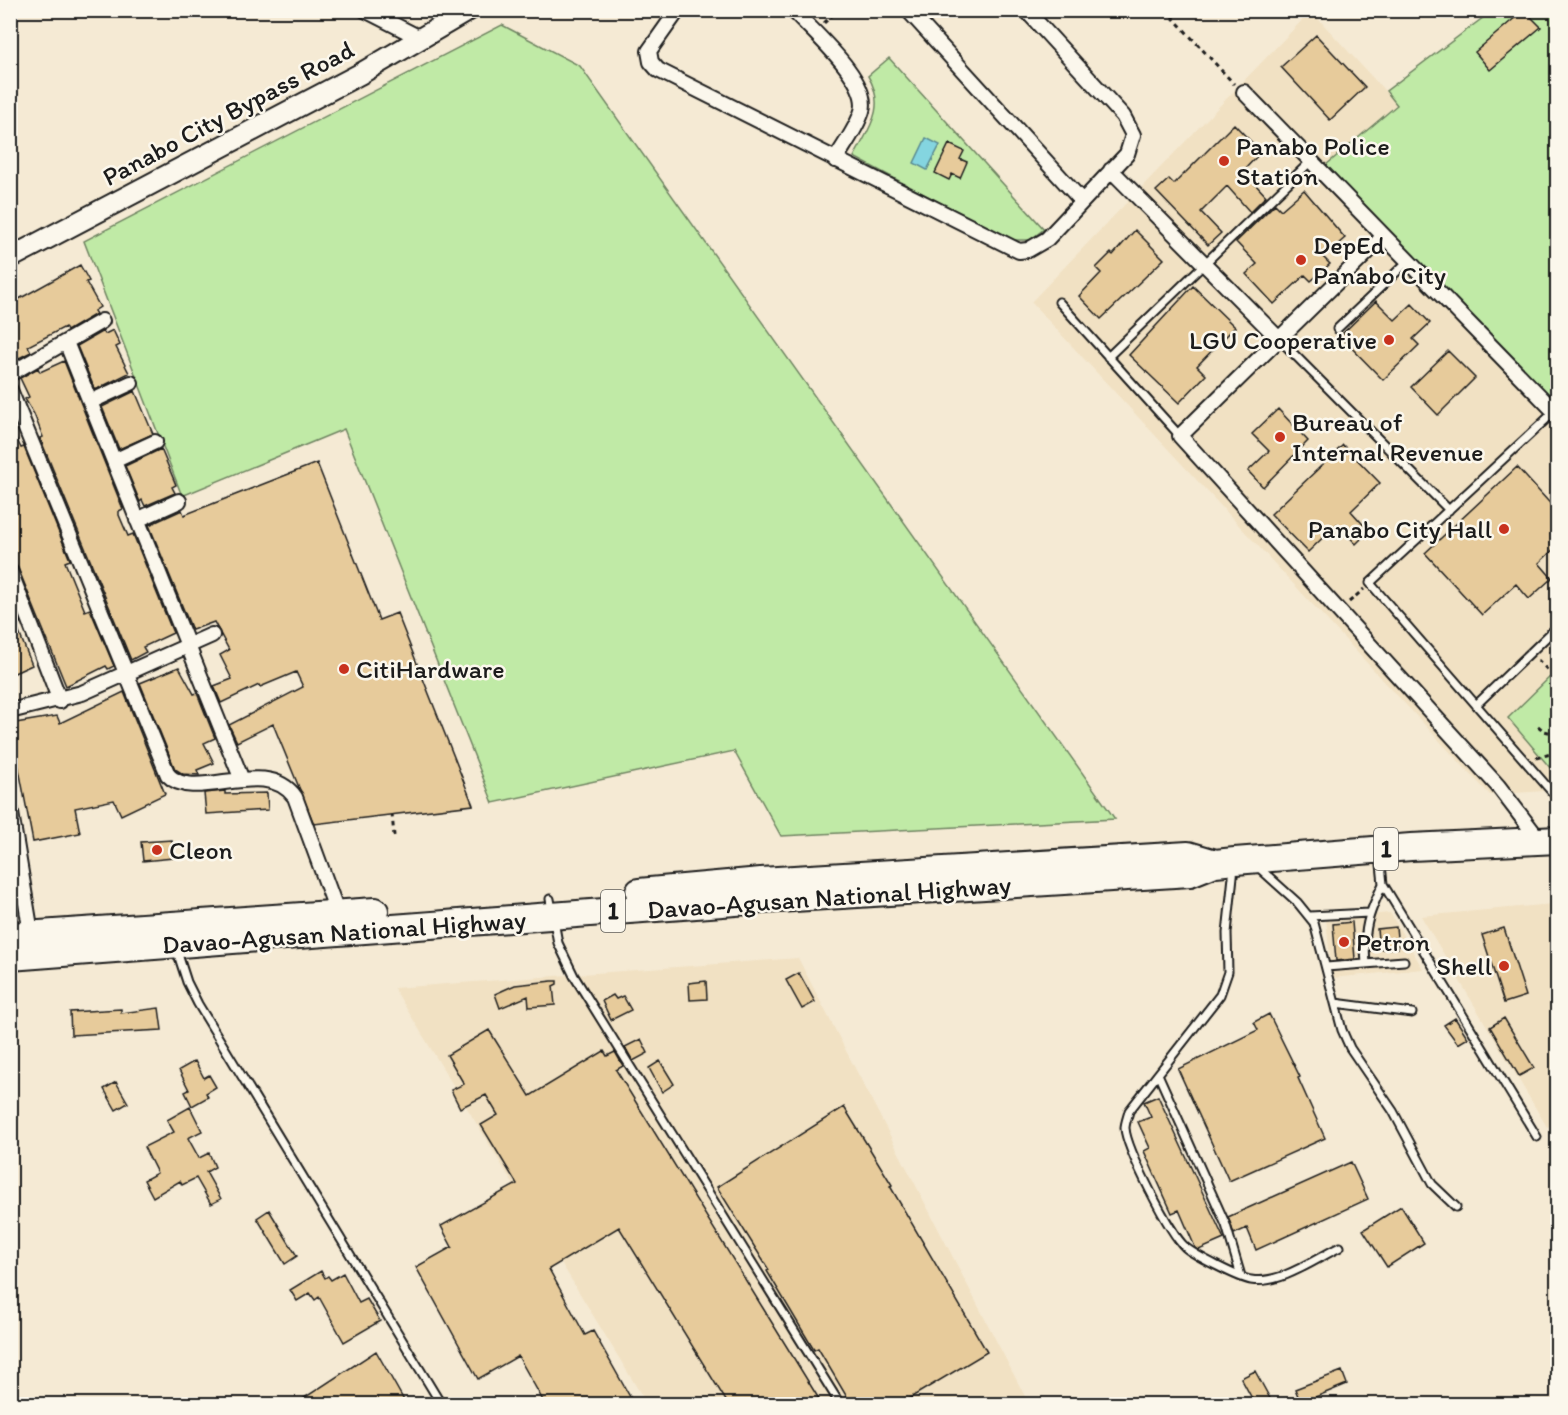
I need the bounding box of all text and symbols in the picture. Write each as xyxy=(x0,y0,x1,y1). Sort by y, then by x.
street label: Panabo City Bypass Road xyxy=(97,33,359,193)
place label: Panabo Police Station xyxy=(1236,130,1390,192)
marker: Panabo Police Station xyxy=(1217,154,1231,168)
place label: DepEd Panabo City xyxy=(1313,229,1446,291)
marker: DepEd Panabo City xyxy=(1294,253,1308,267)
place label: LGU Cooperative xyxy=(1189,324,1377,356)
marker: LGU Cooperative xyxy=(1382,333,1396,347)
place label: Bureau of Internal Revenue xyxy=(1292,406,1484,468)
marker: Bureau of Internal Revenue xyxy=(1273,430,1287,444)
place label: Panabo City Hall xyxy=(1308,513,1492,545)
marker: Panabo City Hall xyxy=(1497,522,1511,536)
place label: CitiHardware xyxy=(356,653,505,685)
marker: CitiHardware xyxy=(337,662,351,676)
road number: 1 xyxy=(1374,828,1398,870)
place label: Cleon xyxy=(169,834,233,866)
marker: Cleon xyxy=(150,843,164,857)
street label: Davao-Agusan National Highway xyxy=(646,868,1012,926)
road number: 1 xyxy=(601,890,625,932)
street label: Davao-Agusan National Highway xyxy=(161,903,527,961)
place label: Petron xyxy=(1356,926,1430,958)
marker: Petron xyxy=(1337,935,1351,949)
place label: Shell xyxy=(1436,950,1492,982)
marker: Shell xyxy=(1497,959,1511,973)

